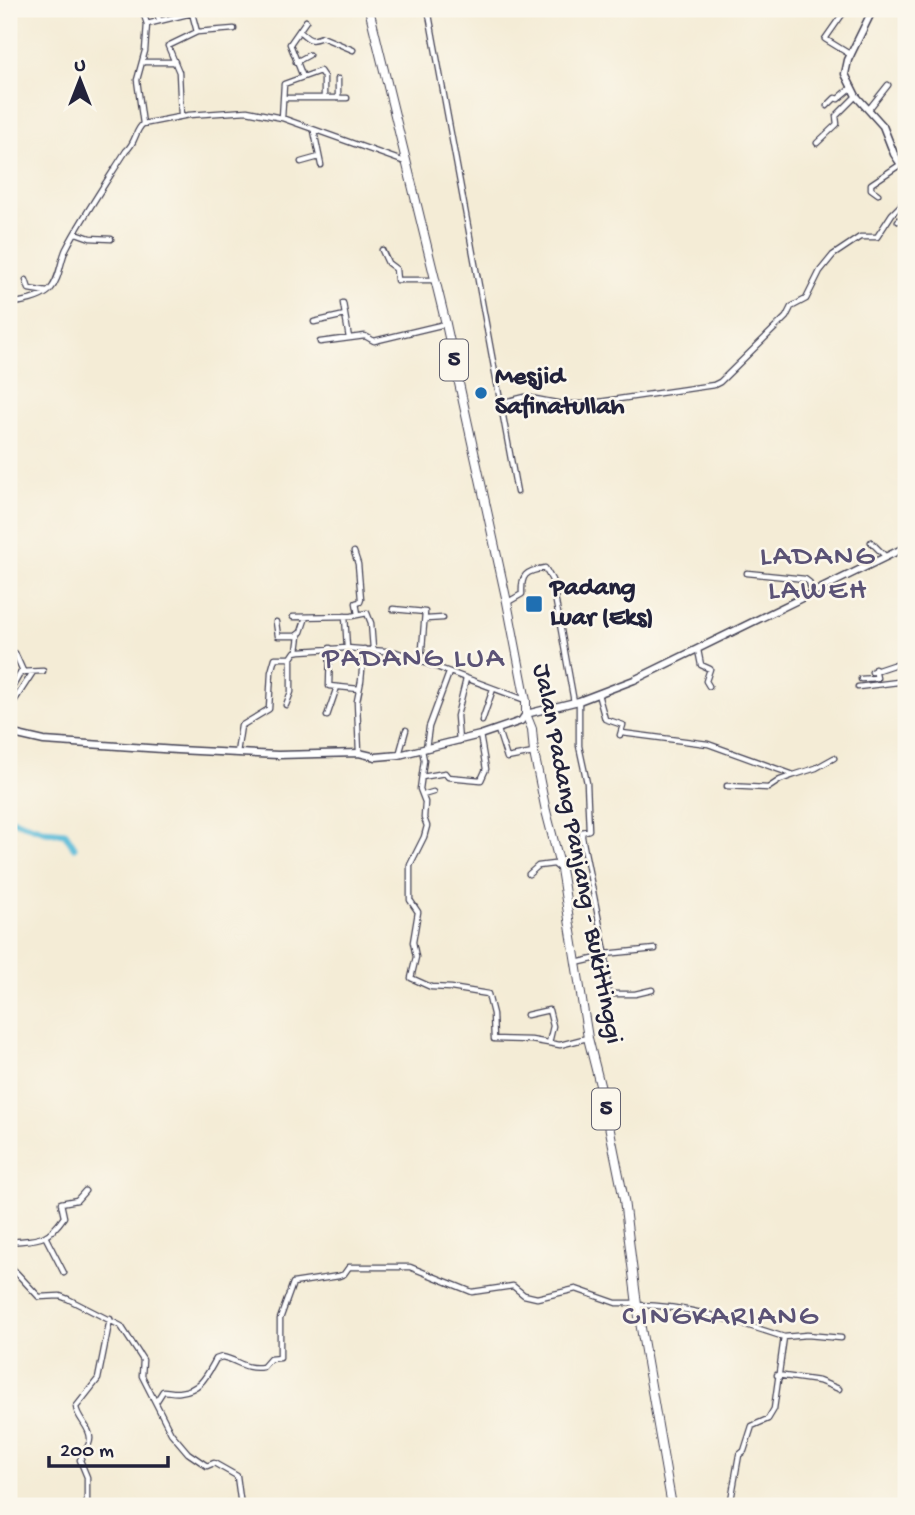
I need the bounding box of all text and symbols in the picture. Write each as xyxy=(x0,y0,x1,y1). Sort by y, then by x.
north arrow xyxy=(46,46,116,116)
text: U xyxy=(75,55,86,78)
road number: 5 xyxy=(440,340,468,380)
place label: Mesjid Safinatullah xyxy=(495,363,625,424)
marker: Mesjid Safinatullah xyxy=(473,385,489,401)
district label: LADANG LAWEH xyxy=(760,541,876,610)
place label: Padang Luar (Eks) xyxy=(548,574,654,635)
marker: Padang Luar (Eks) xyxy=(524,594,544,614)
district label: PADANG LUA xyxy=(321,643,506,678)
street label: Jalan Padang Panjang - Bukittinggi xyxy=(524,661,628,1047)
road number: 5 xyxy=(592,1088,620,1129)
district label: CINGKARIANG xyxy=(622,1301,820,1336)
scale bar xyxy=(49,1424,168,1468)
text: 200 m xyxy=(60,1440,114,1465)

